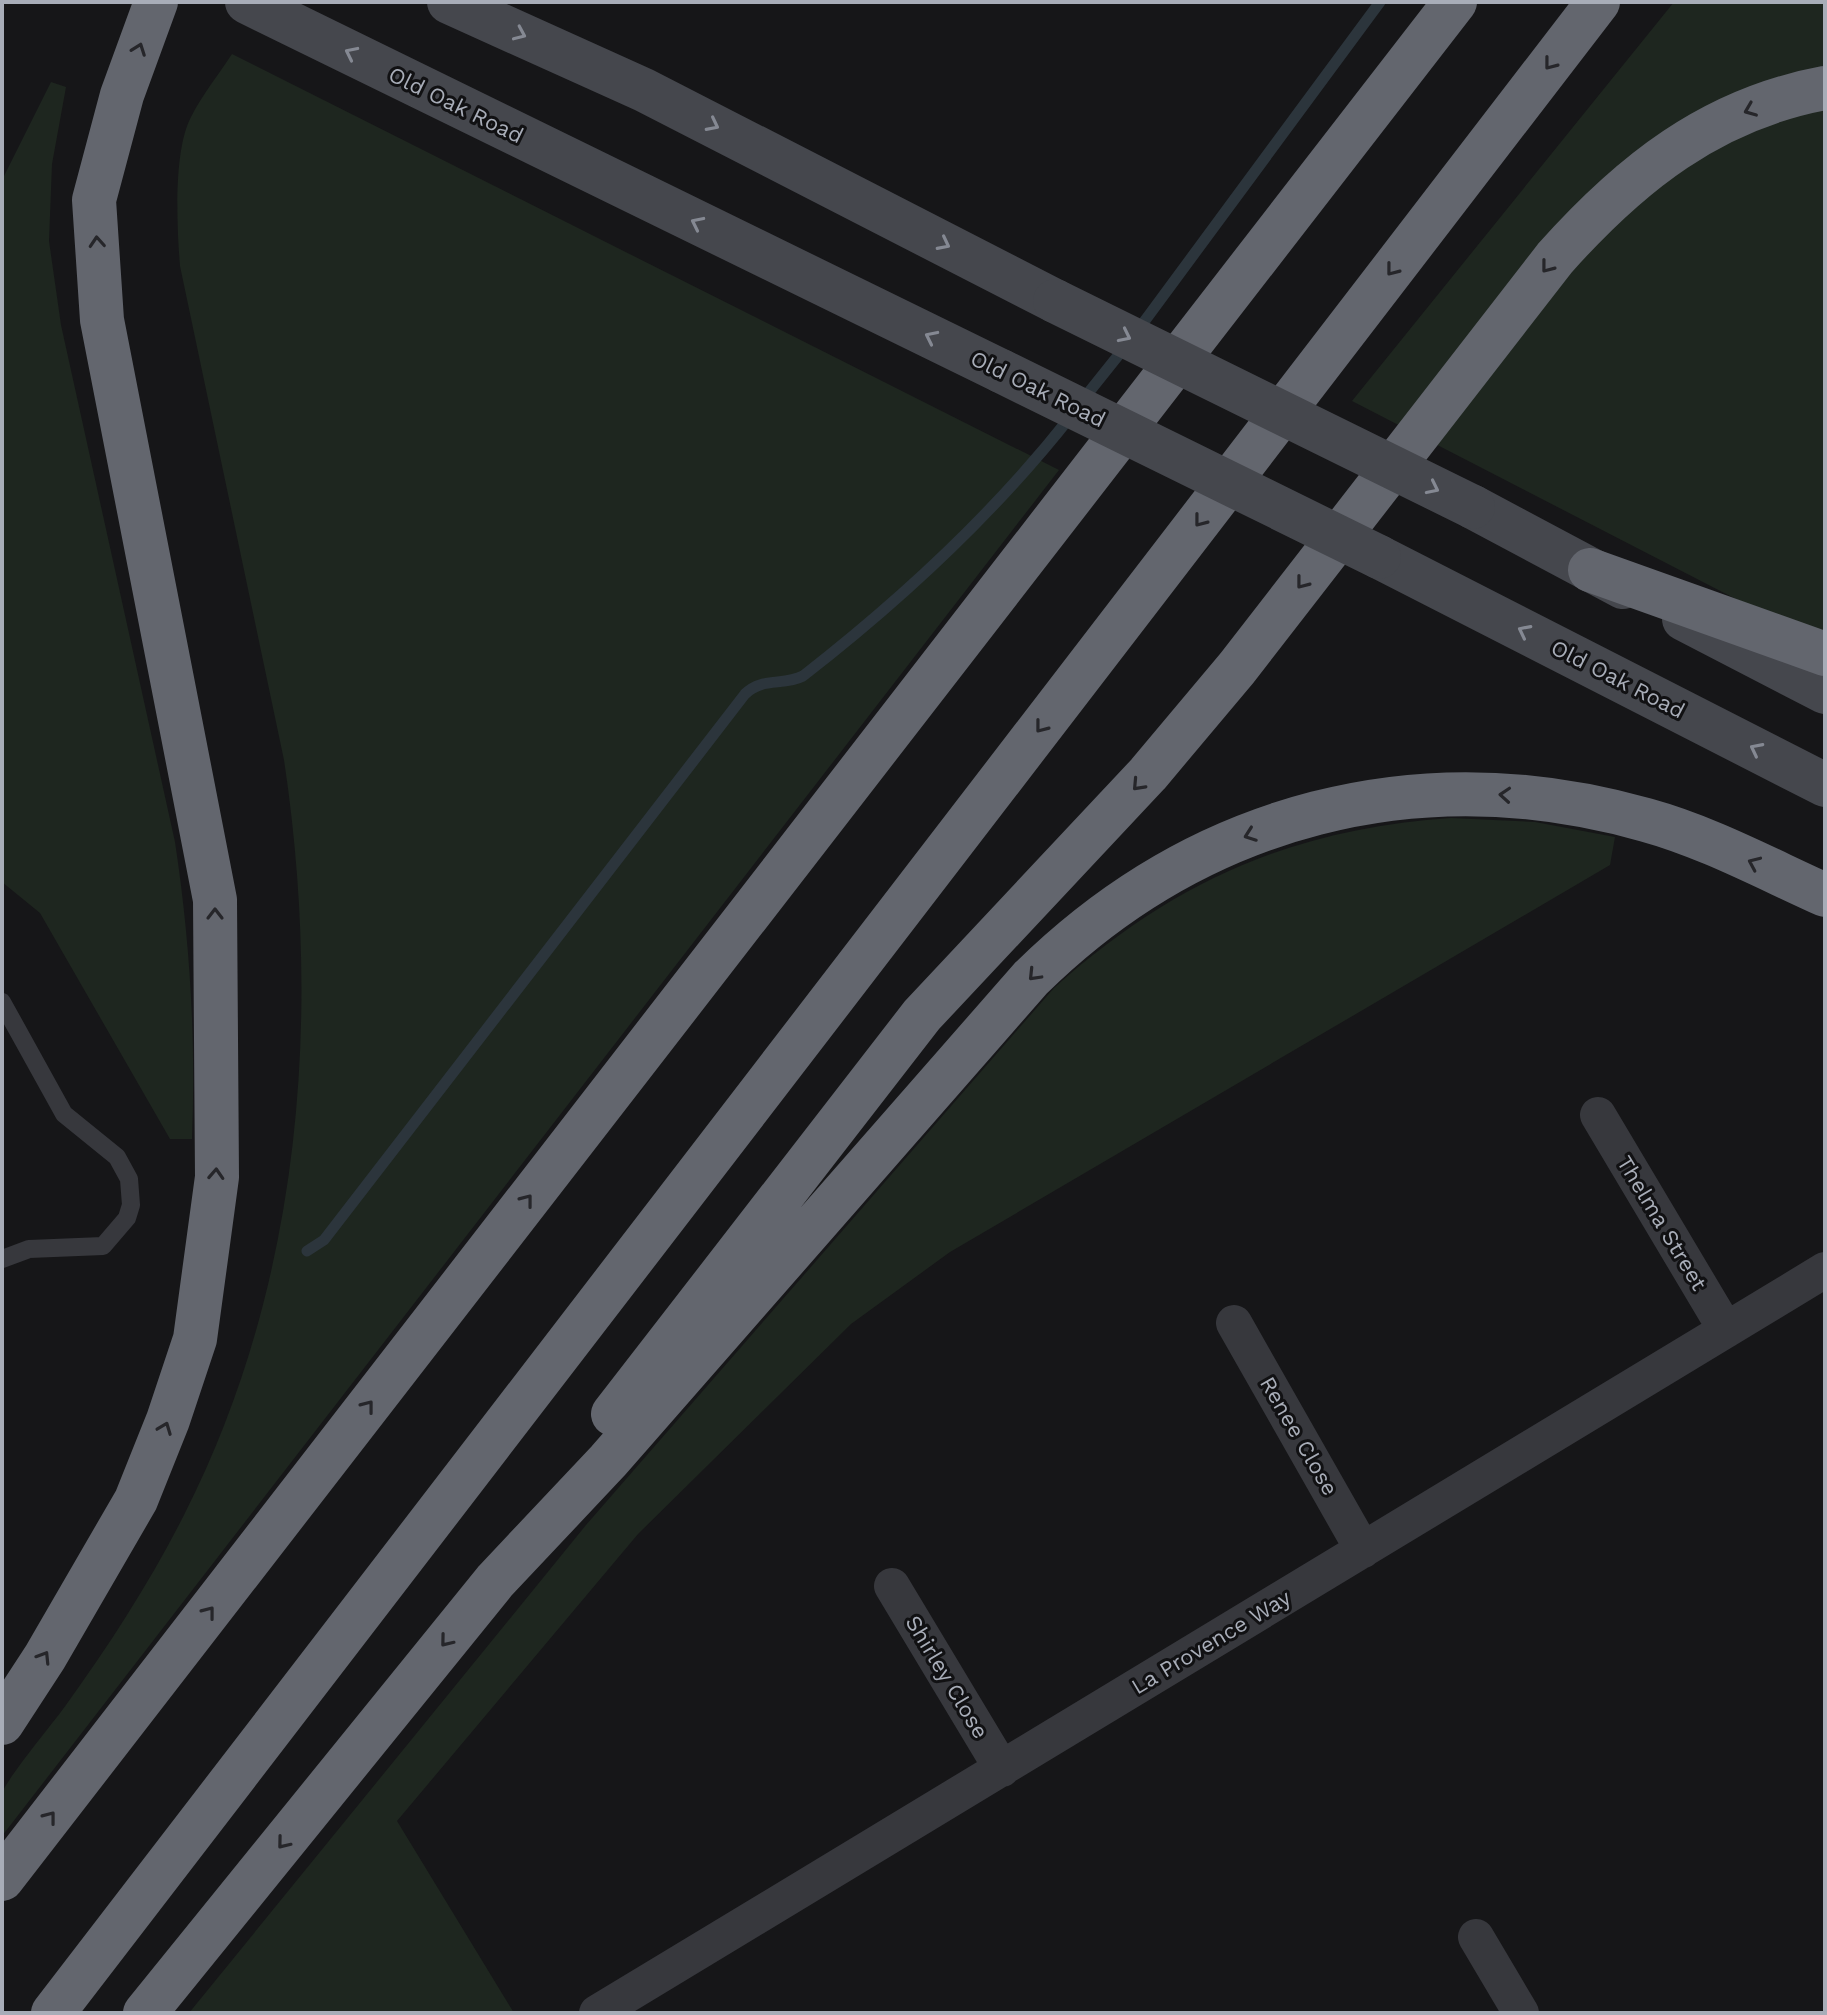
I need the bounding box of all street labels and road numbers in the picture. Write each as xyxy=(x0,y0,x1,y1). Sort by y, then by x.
street label: Old Oak Road xyxy=(385,62,527,148)
street label: Old Oak Road xyxy=(967,346,1109,432)
street label: Old Oak Road xyxy=(1547,635,1689,723)
street label: Thelma Street xyxy=(1612,1151,1712,1295)
street label: Renee Close xyxy=(1255,1372,1343,1500)
street label: La Provence Way xyxy=(1127,1584,1296,1699)
street label: Shirley Close xyxy=(900,1611,994,1743)

